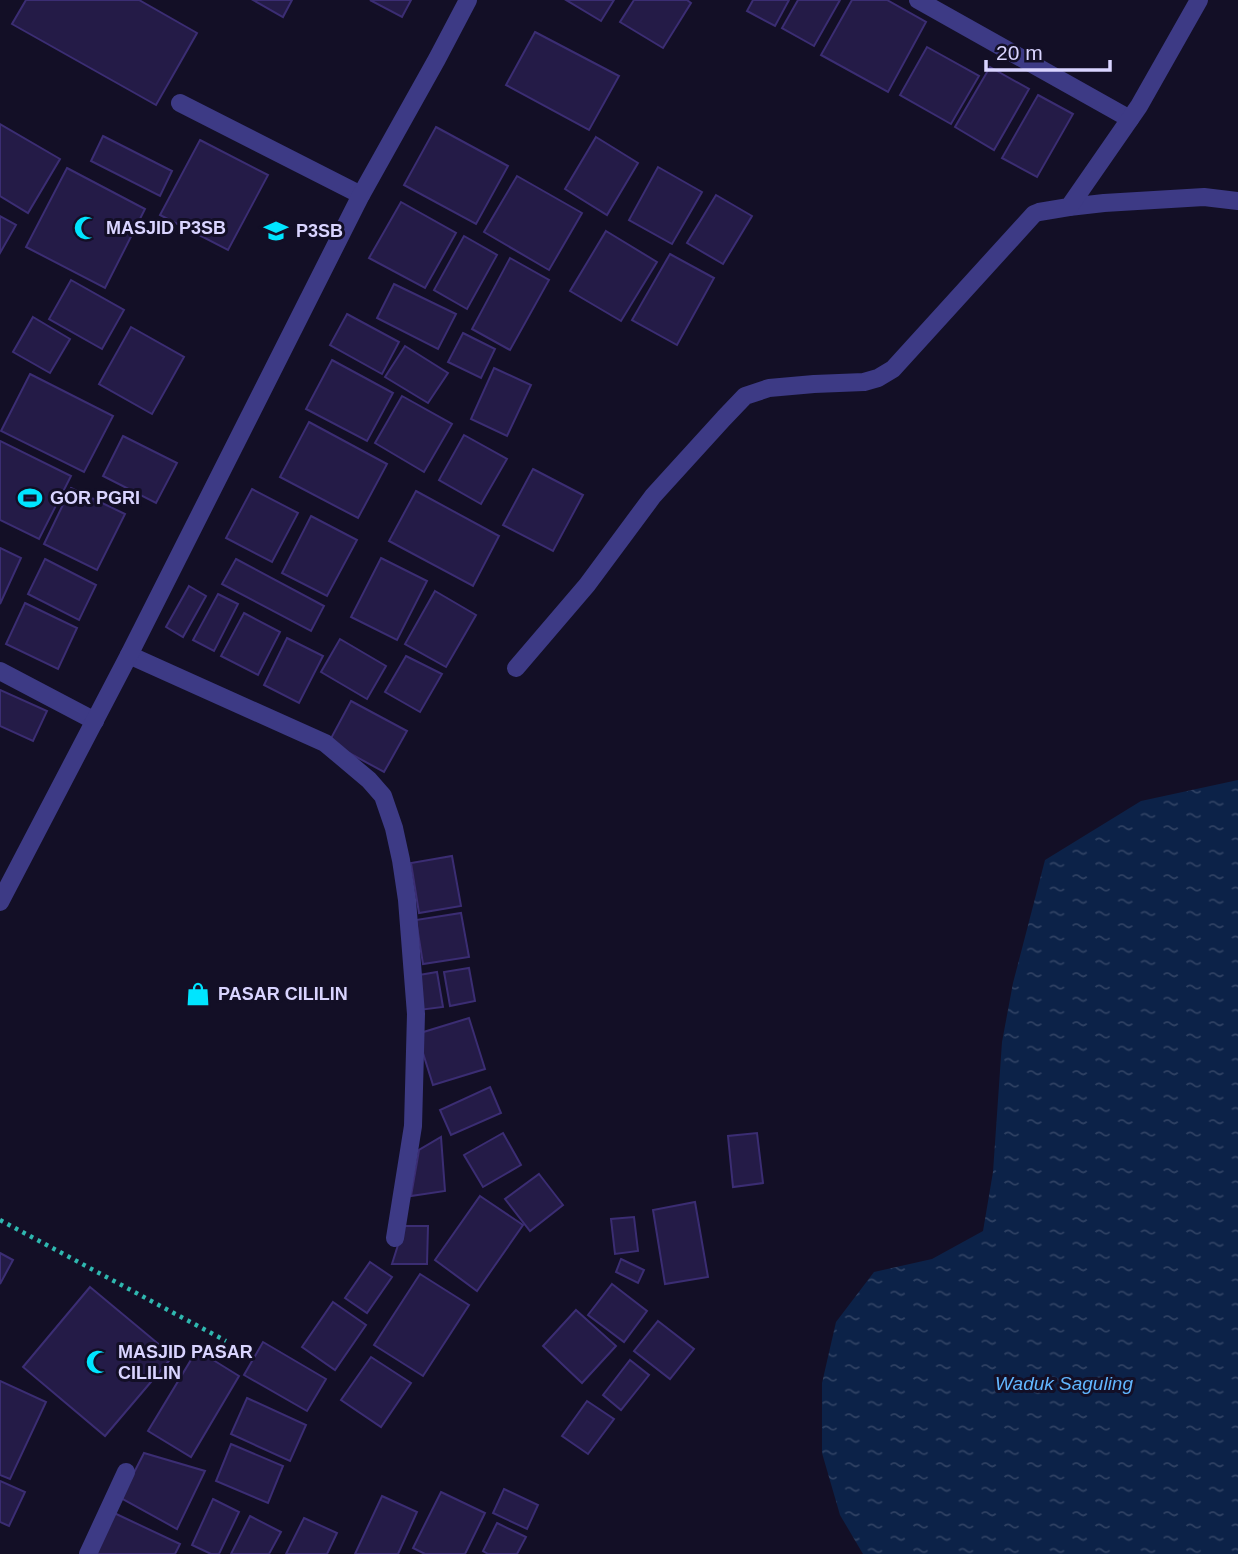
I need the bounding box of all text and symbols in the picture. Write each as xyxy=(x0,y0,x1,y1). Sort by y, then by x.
scale bar xyxy=(986,28,1110,72)
text: 20 m xyxy=(996,41,1043,64)
mosque icon: MASJID P3SB xyxy=(72,214,100,242)
school or university icon: P3SB xyxy=(262,217,290,245)
place label: MASJID P3SB xyxy=(106,218,226,238)
place label: P3SB xyxy=(296,221,343,241)
sports icon: GOR PGRI xyxy=(16,484,44,512)
place label: GOR PGRI xyxy=(50,488,140,508)
shop icon: PASAR CILILIN xyxy=(184,980,212,1008)
place label: PASAR CILILIN xyxy=(218,984,348,1004)
place label: MASJID PASAR CILILIN xyxy=(118,1342,253,1383)
mosque icon: MASJID PASAR CILILIN xyxy=(84,1348,112,1376)
water label: Waduk Saguling xyxy=(995,1373,1133,1394)

